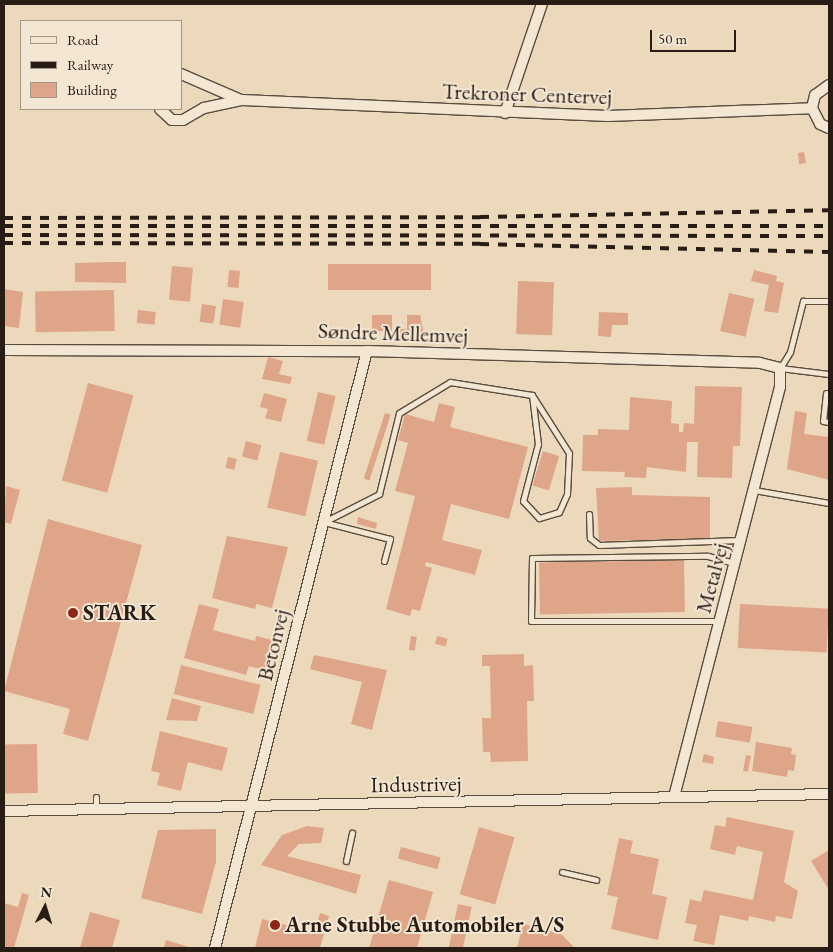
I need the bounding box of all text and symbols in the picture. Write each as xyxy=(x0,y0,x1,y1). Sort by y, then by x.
legend xyxy=(20,20,182,110)
scale bar xyxy=(653,20,739,52)
text: 50 m xyxy=(658,29,687,48)
text: Road xyxy=(67,30,98,49)
text: Railway xyxy=(67,55,113,74)
street label: Trekroner Centervej xyxy=(441,78,613,110)
text: Building xyxy=(67,80,117,99)
street label: Søndre Mellemvej xyxy=(317,317,469,349)
street label: Metalvej xyxy=(690,540,734,616)
place label: STARK xyxy=(83,600,156,626)
street label: Betonvej xyxy=(251,606,295,684)
marker: STARK xyxy=(67,607,79,619)
street label: Industrivej xyxy=(370,770,462,798)
north arrow xyxy=(20,882,70,932)
text: N xyxy=(40,883,53,902)
place label: Arne Stubbe Automobiler A/S xyxy=(285,912,564,938)
marker: Arne Stubbe Automobiler A/S xyxy=(269,919,281,931)

